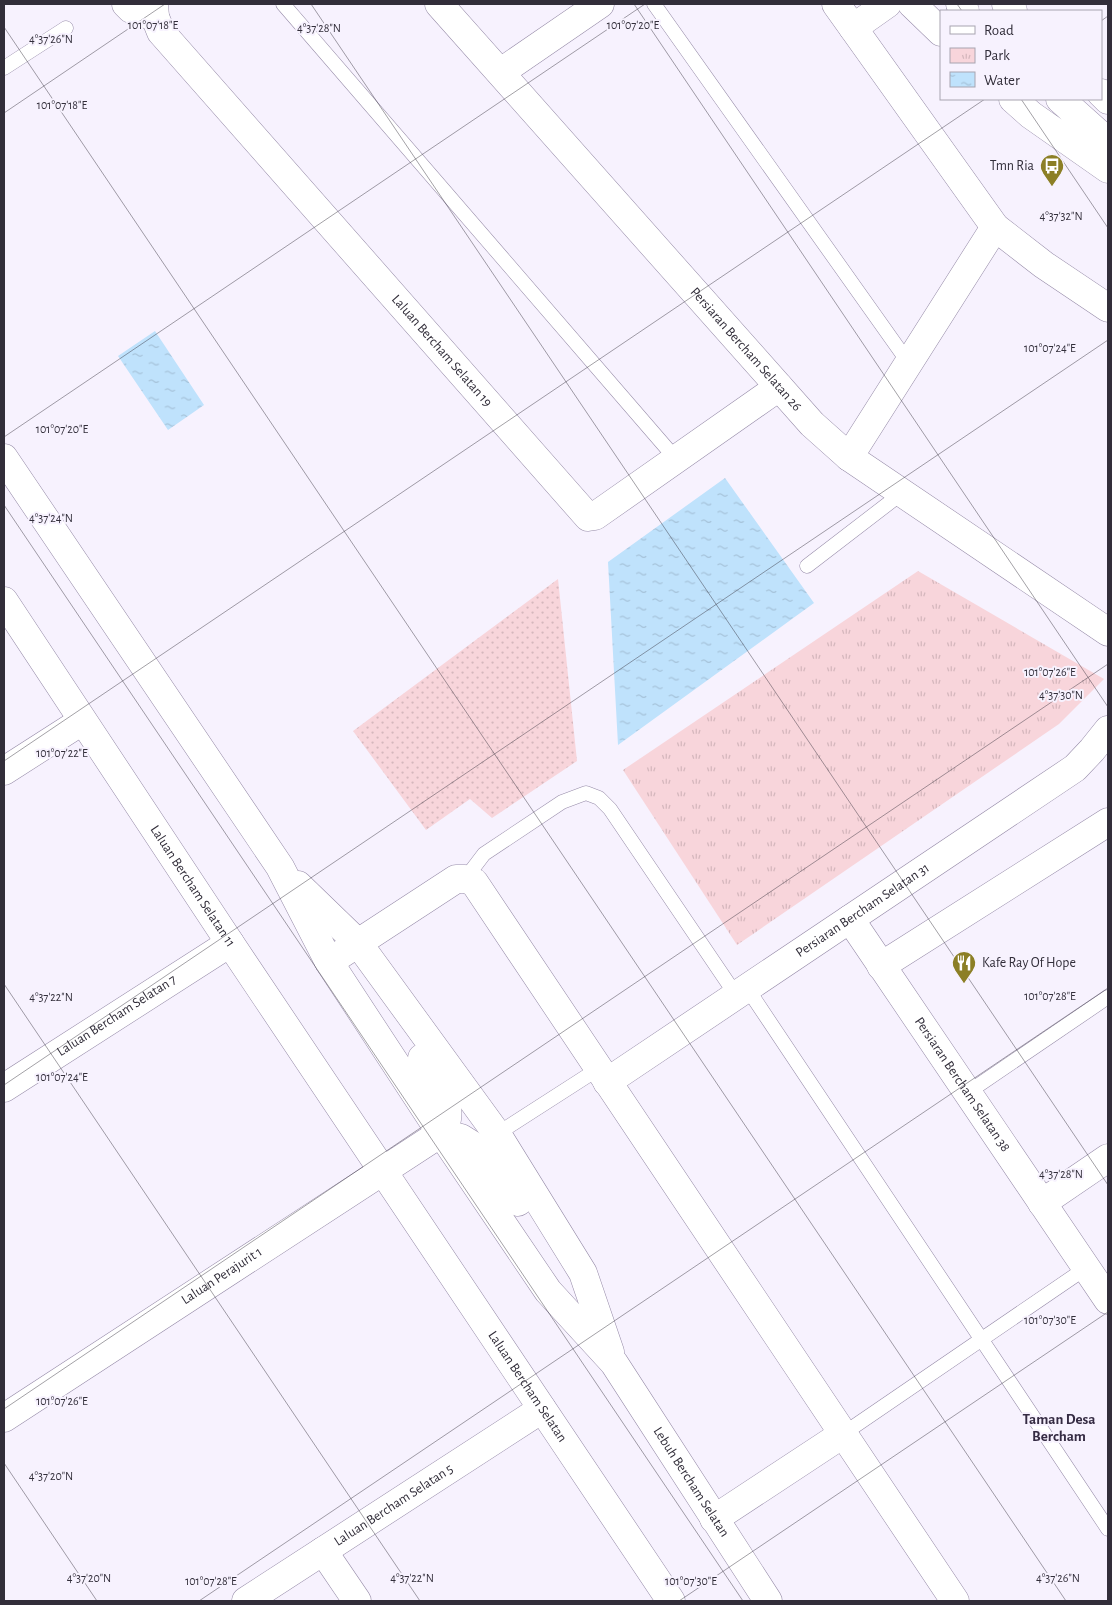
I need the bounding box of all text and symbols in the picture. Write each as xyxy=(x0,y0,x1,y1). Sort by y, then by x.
legend xyxy=(940,10,1102,100)
text: 101°07'18"E xyxy=(128,19,178,31)
text: 101°07'20"E xyxy=(607,19,659,31)
text: 4°37'28"N xyxy=(297,22,341,34)
text: Road xyxy=(984,23,1014,38)
text: 4°37'26"N xyxy=(29,33,73,45)
text: Park xyxy=(984,48,1010,63)
text: Water xyxy=(984,73,1020,88)
text: 101°07'18"E xyxy=(37,99,87,111)
bus stop icon: Tmn Ria xyxy=(1039,153,1065,187)
place label: Tmn Ria xyxy=(990,159,1035,173)
text: 4°37'32"N xyxy=(1039,210,1083,222)
street label: Persiaran Bercham Selatan 26 xyxy=(687,285,804,414)
street label: Laluan Bercham Selatan 19 xyxy=(389,292,495,410)
text: 101°07'24"E xyxy=(1024,342,1076,354)
text: 101°07'20"E xyxy=(36,423,88,435)
text: 4°37'24"N xyxy=(29,512,73,524)
text: 101°07'26"E xyxy=(1024,666,1076,678)
text: 4°37'30"N xyxy=(1039,689,1083,701)
text: 101°07'22"E xyxy=(36,747,88,759)
street label: Laluan Bercham Selatan 11 xyxy=(147,823,238,950)
street label: Persiaran Bercham Selatan 31 xyxy=(793,861,932,960)
restaurant icon: Kafe Ray Of Hope xyxy=(951,950,977,984)
place label: Kafe Ray Of Hope xyxy=(982,956,1076,970)
street label: Laluan Bercham Selatan 7 xyxy=(55,972,179,1059)
text: 101°07'28"E xyxy=(1024,990,1076,1002)
text: 4°37'22"N xyxy=(29,991,73,1003)
street label: Persiaran Bercham Selatan 38 xyxy=(912,1015,1013,1154)
text: 101°07'24"E xyxy=(36,1071,88,1083)
text: 4°37'28"N xyxy=(1039,1168,1083,1180)
street label: Laluan Perajurit 1 xyxy=(179,1245,265,1307)
text: 101°07'30"E xyxy=(1024,1314,1076,1326)
street label: Laluan Bercham Selatan xyxy=(485,1329,569,1445)
text: 101°07'26"E xyxy=(36,1395,88,1407)
district label: Taman Desa Bercham xyxy=(1023,1412,1095,1444)
street label: Lebuh Bercham Selatan xyxy=(650,1425,732,1539)
street label: Laluan Bercham Selatan 5 xyxy=(332,1462,456,1549)
text: 4°37'20"N xyxy=(29,1470,73,1482)
text: 4°37'20"N xyxy=(67,1572,111,1584)
text: 4°37'22"N xyxy=(390,1572,434,1584)
text: 4°37'26"N xyxy=(1036,1572,1080,1584)
text: 101°07'28"E xyxy=(185,1575,237,1587)
text: 101°07'30"E xyxy=(665,1575,717,1587)

